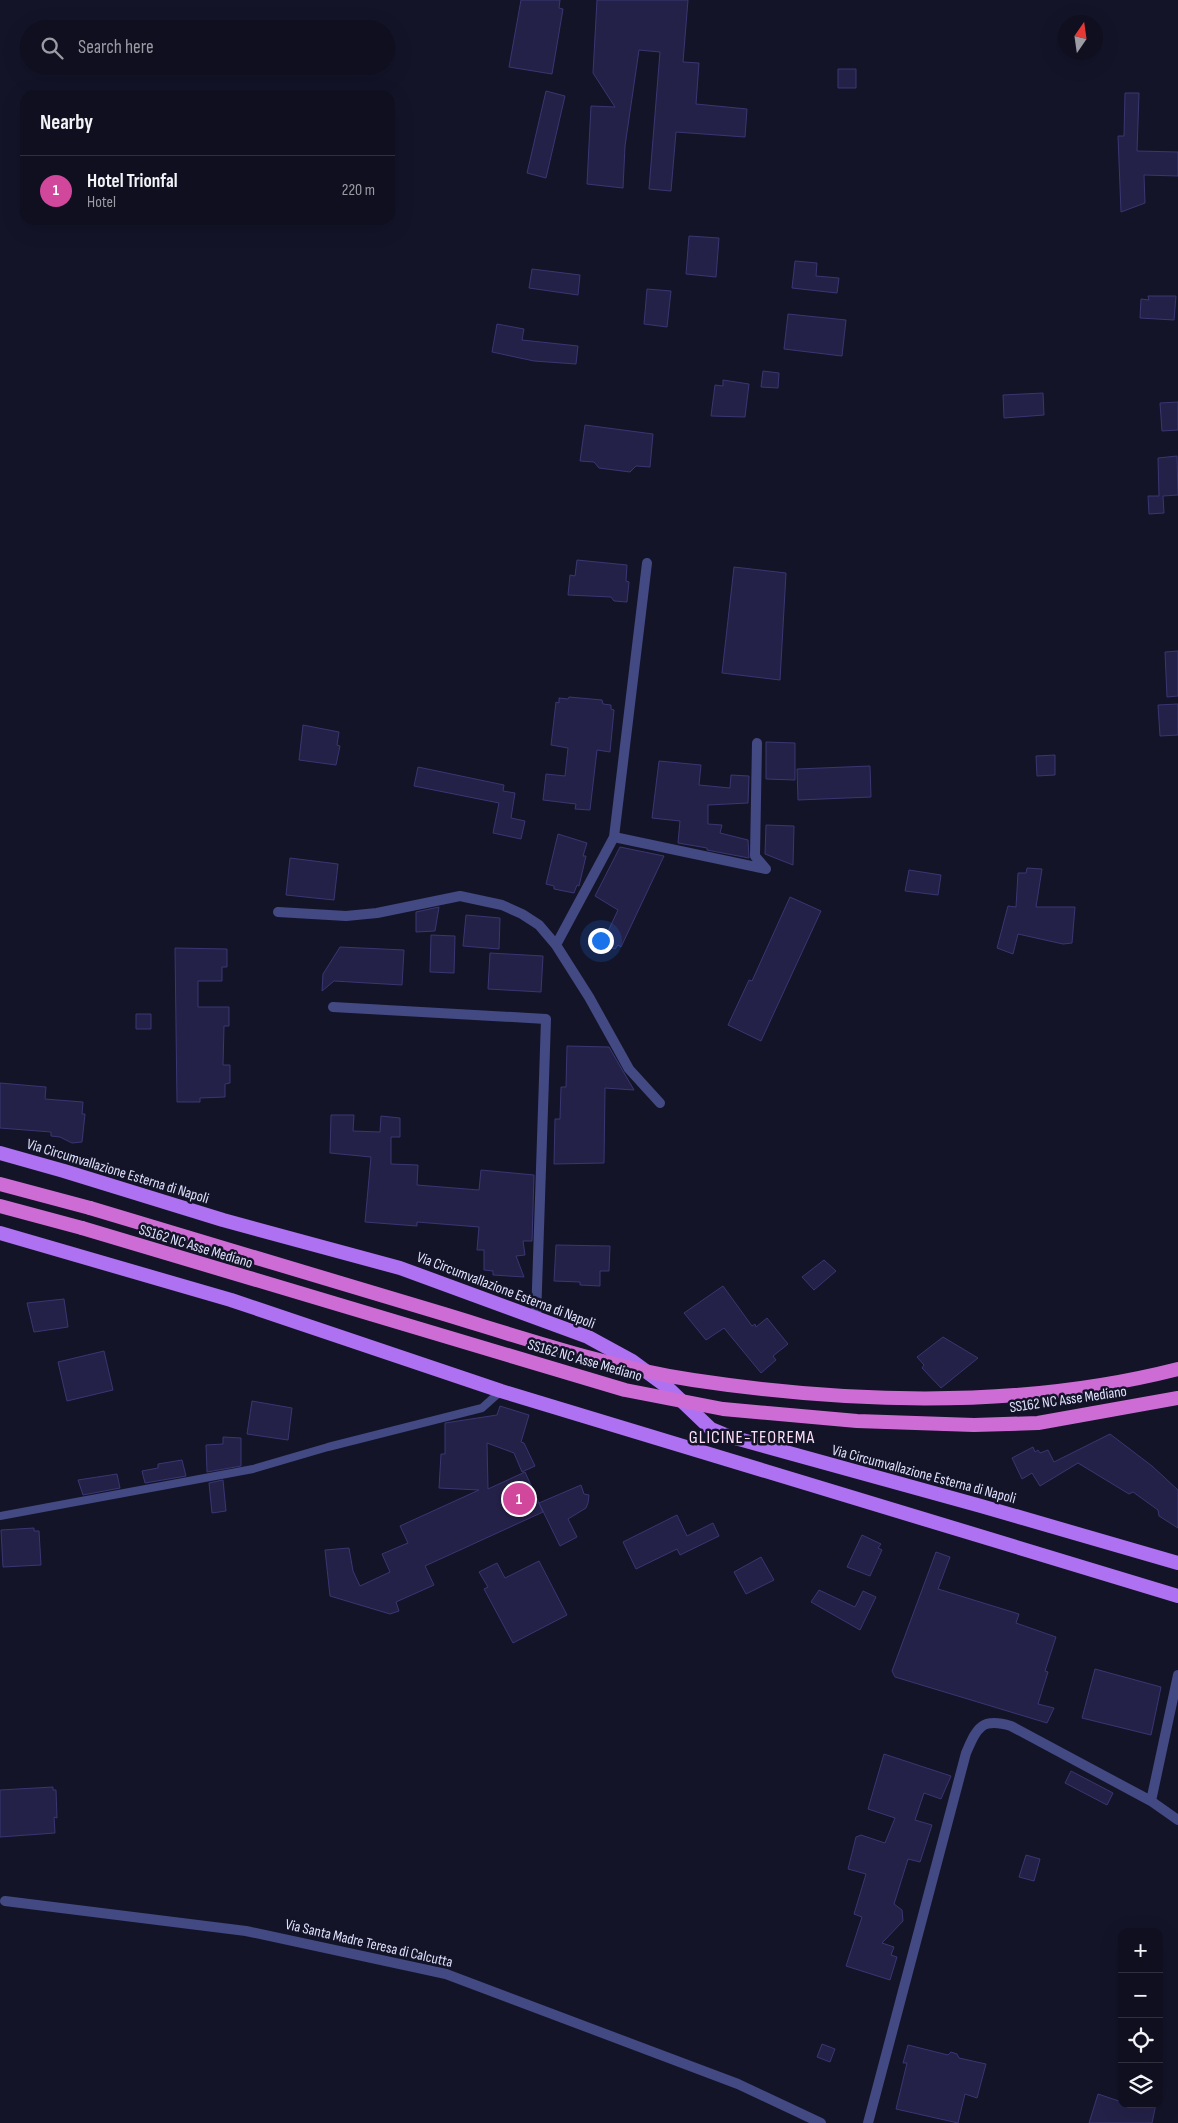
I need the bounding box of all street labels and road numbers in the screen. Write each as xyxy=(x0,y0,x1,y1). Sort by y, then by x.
street label: Via Circumvallazione Esterna di Napoli xyxy=(24,1135,212,1208)
street label: SS162 NC Asse Mediano xyxy=(137,1220,255,1273)
street label: Via Circumvallazione Esterna di Napoli xyxy=(414,1248,598,1333)
street label: SS162 NC Asse Mediano xyxy=(525,1335,644,1386)
street label: SS162 NC Asse Mediano xyxy=(1008,1382,1128,1417)
street label: Via Circumvallazione Esterna di Napoli xyxy=(830,1441,1018,1508)
street label: Via Santa Madre Teresa di Calcutta xyxy=(283,1915,455,1972)

